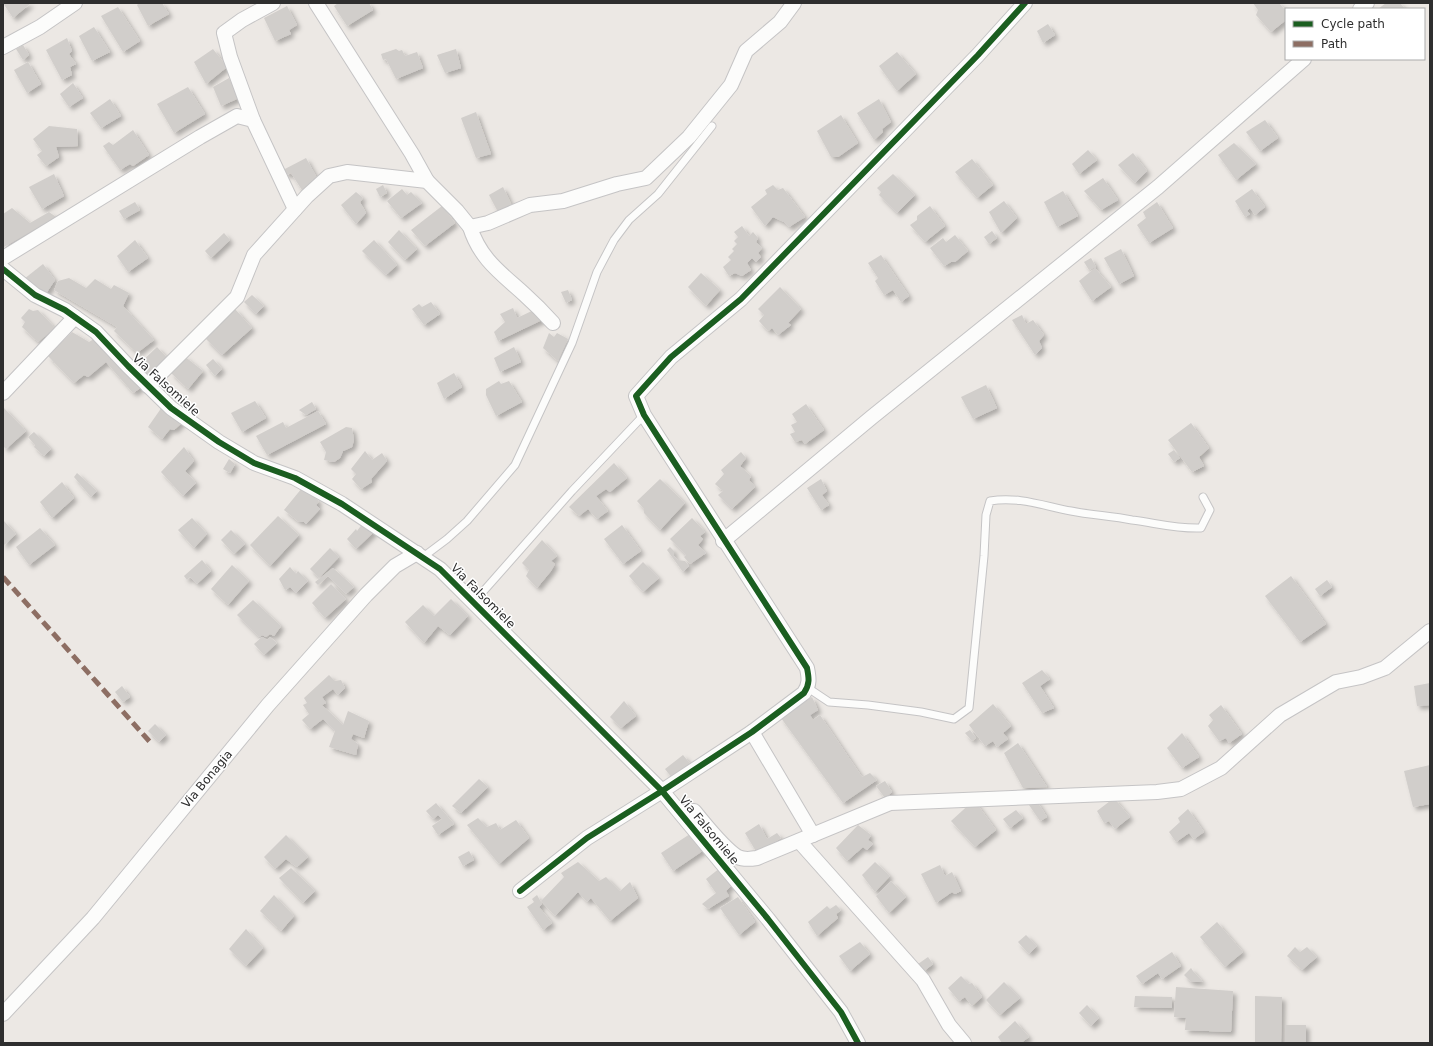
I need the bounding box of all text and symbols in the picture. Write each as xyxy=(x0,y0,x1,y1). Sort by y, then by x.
legend xyxy=(1285,8,1425,60)
text: Cycle path xyxy=(1321,17,1385,31)
text: Path xyxy=(1321,37,1347,51)
street label: Via Falsomiele xyxy=(129,351,203,419)
street label: Via Falsomiele xyxy=(448,561,518,631)
street label: Via Bonagia xyxy=(179,747,235,811)
street label: Via Falsomiele xyxy=(676,793,742,867)

